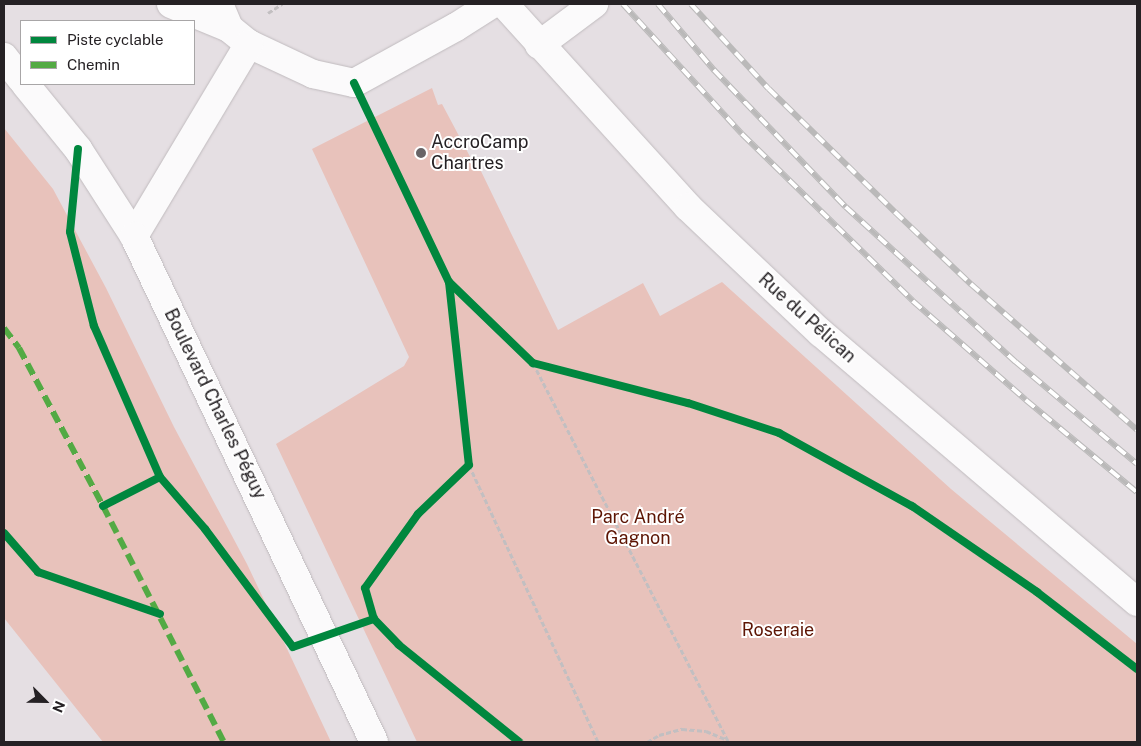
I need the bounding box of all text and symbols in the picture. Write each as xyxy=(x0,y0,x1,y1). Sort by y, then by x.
legend xyxy=(20,20,195,85)
text: Piste cyclable xyxy=(67,31,164,48)
text: Chemin xyxy=(67,56,120,73)
place label: AccroCamp Chartres xyxy=(431,132,529,174)
marker: AccroCamp Chartres xyxy=(415,147,427,159)
street label: Rue du Pélican xyxy=(754,269,860,367)
street label: Boulevard Charles Péguy xyxy=(159,305,271,503)
park label: Parc André Gagnon xyxy=(591,507,685,550)
park label: Roseraie xyxy=(742,619,814,641)
north arrow xyxy=(20,676,70,726)
text: N xyxy=(49,699,68,715)

